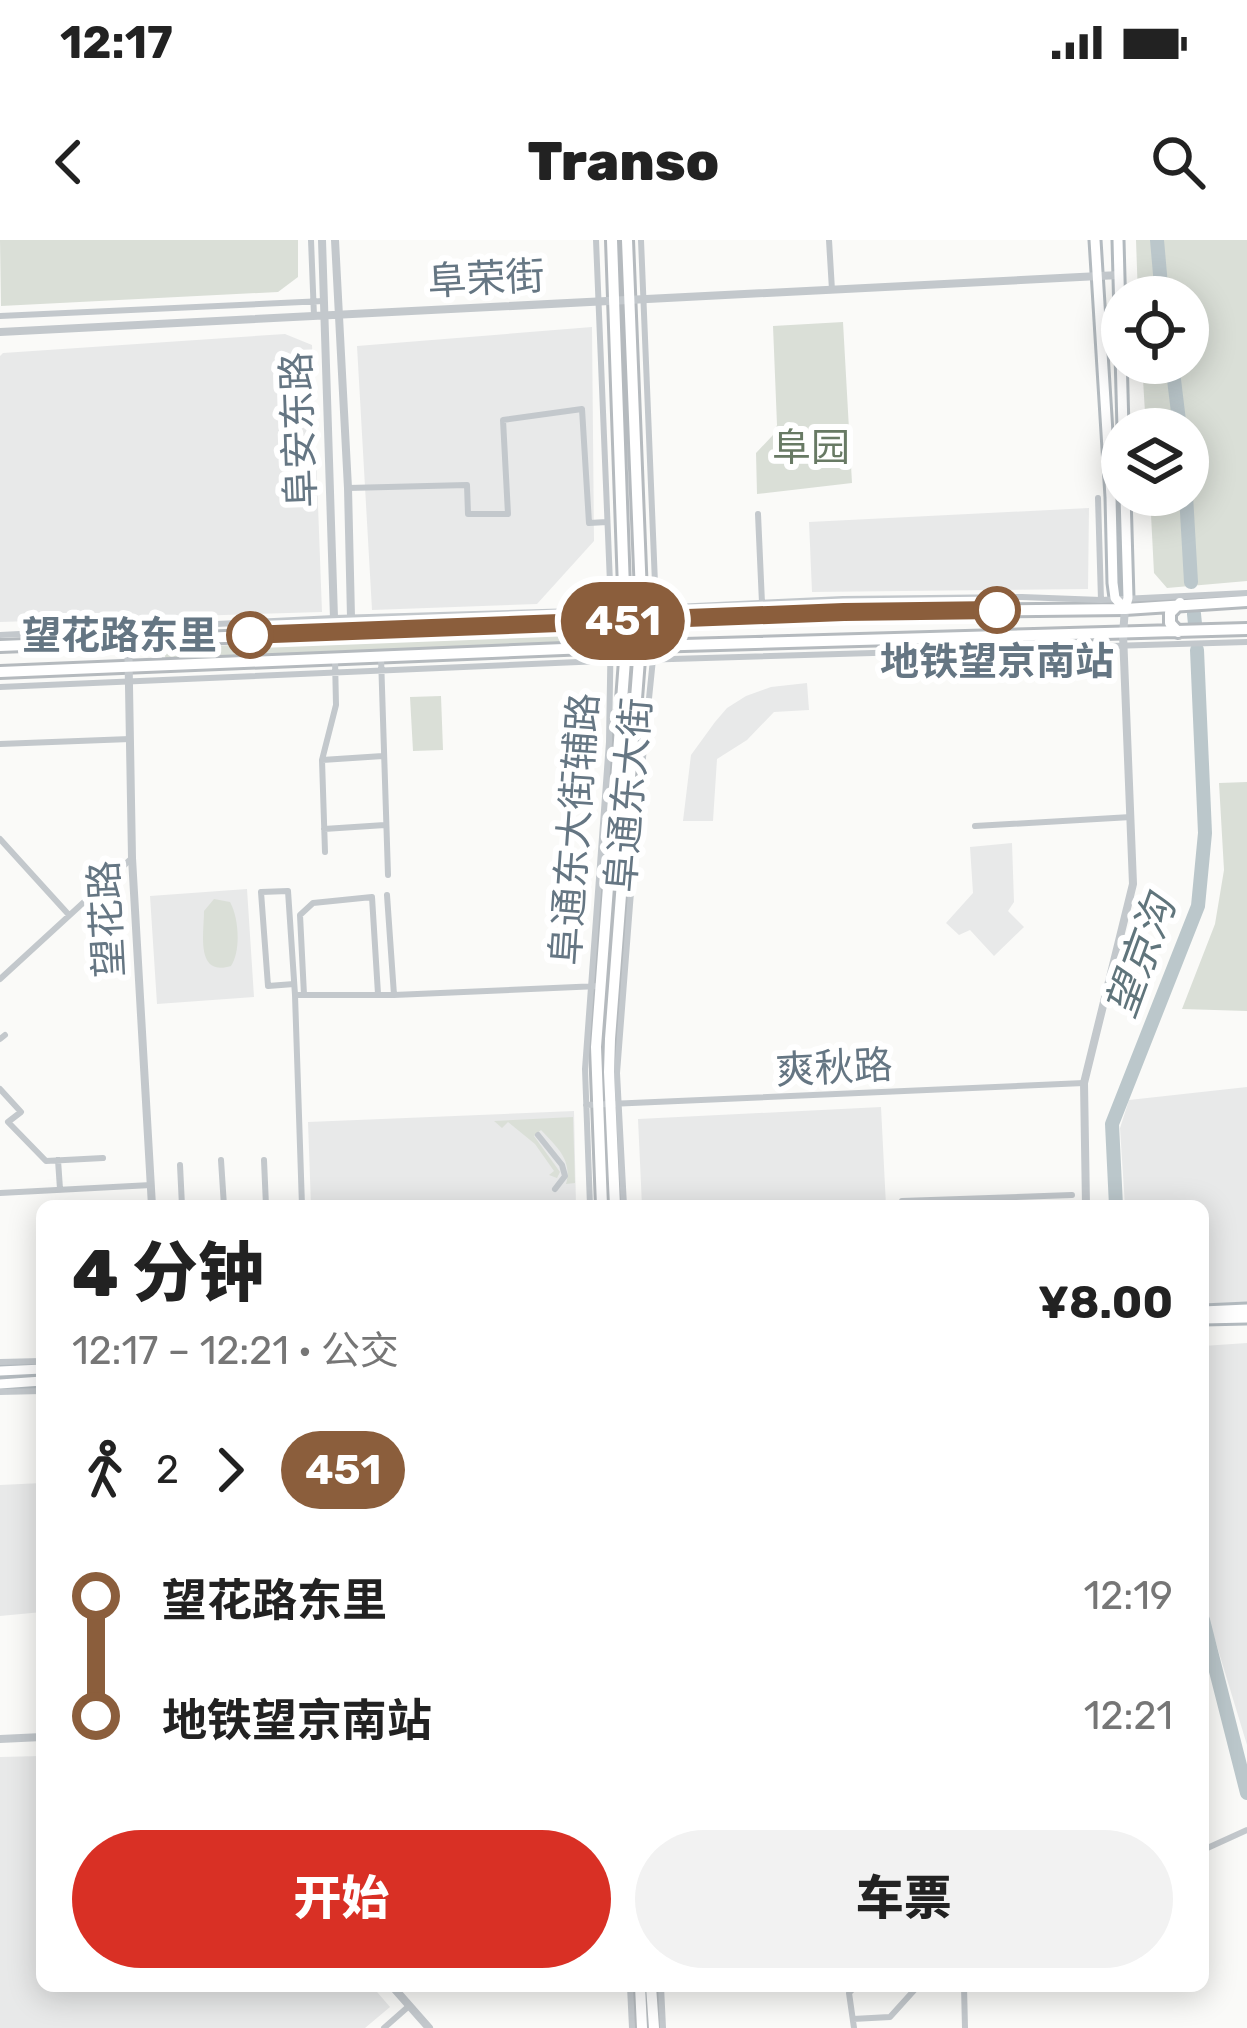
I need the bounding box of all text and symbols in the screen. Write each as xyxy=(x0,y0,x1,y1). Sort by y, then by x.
text: 12:17 xyxy=(60,16,173,69)
icon: back xyxy=(36,129,102,195)
icon: search xyxy=(1145,129,1211,195)
text: Transo xyxy=(528,130,719,194)
street label: 阜荣街 xyxy=(426,253,546,305)
map controls xyxy=(1101,276,1209,516)
button: locate xyxy=(1101,276,1209,384)
street label: 阜安东路 xyxy=(273,351,325,509)
button: layers xyxy=(1101,408,1209,516)
park label: 阜园 xyxy=(772,425,850,471)
line badge: 451 xyxy=(554,582,692,660)
marker: 地铁望京南站 xyxy=(975,588,1019,632)
text: 451 xyxy=(585,596,661,646)
place label: 望花路东里 xyxy=(22,613,217,659)
marker: 望花路东里 xyxy=(228,613,272,657)
place label: 地铁望京南站 xyxy=(880,639,1114,685)
street label: 阜通东大街辅路 xyxy=(543,691,607,967)
street label: 阜通东大街 xyxy=(598,696,660,894)
street label: 望花路 xyxy=(81,859,133,979)
water label: 望京沟 xyxy=(1096,885,1187,1024)
street label: 爽秋路 xyxy=(774,1042,894,1094)
text: 4 分钟 xyxy=(72,1234,264,1313)
text: ¥8.00 xyxy=(1038,1276,1173,1329)
text: 12:17 – 12:21 · 公交 xyxy=(72,1328,399,1374)
icon: walk xyxy=(72,1437,138,1503)
icon: forward xyxy=(197,1437,263,1503)
text: 451 xyxy=(305,1445,381,1495)
text: 2 xyxy=(156,1447,179,1493)
text: 12:19 xyxy=(1084,1573,1173,1619)
text: 望花路东里 xyxy=(162,1574,387,1627)
text: 12:21 xyxy=(1084,1693,1173,1739)
text: 地铁望京南站 xyxy=(162,1694,432,1747)
button: 开始 xyxy=(72,1830,611,1968)
button: 车票 xyxy=(635,1830,1173,1968)

